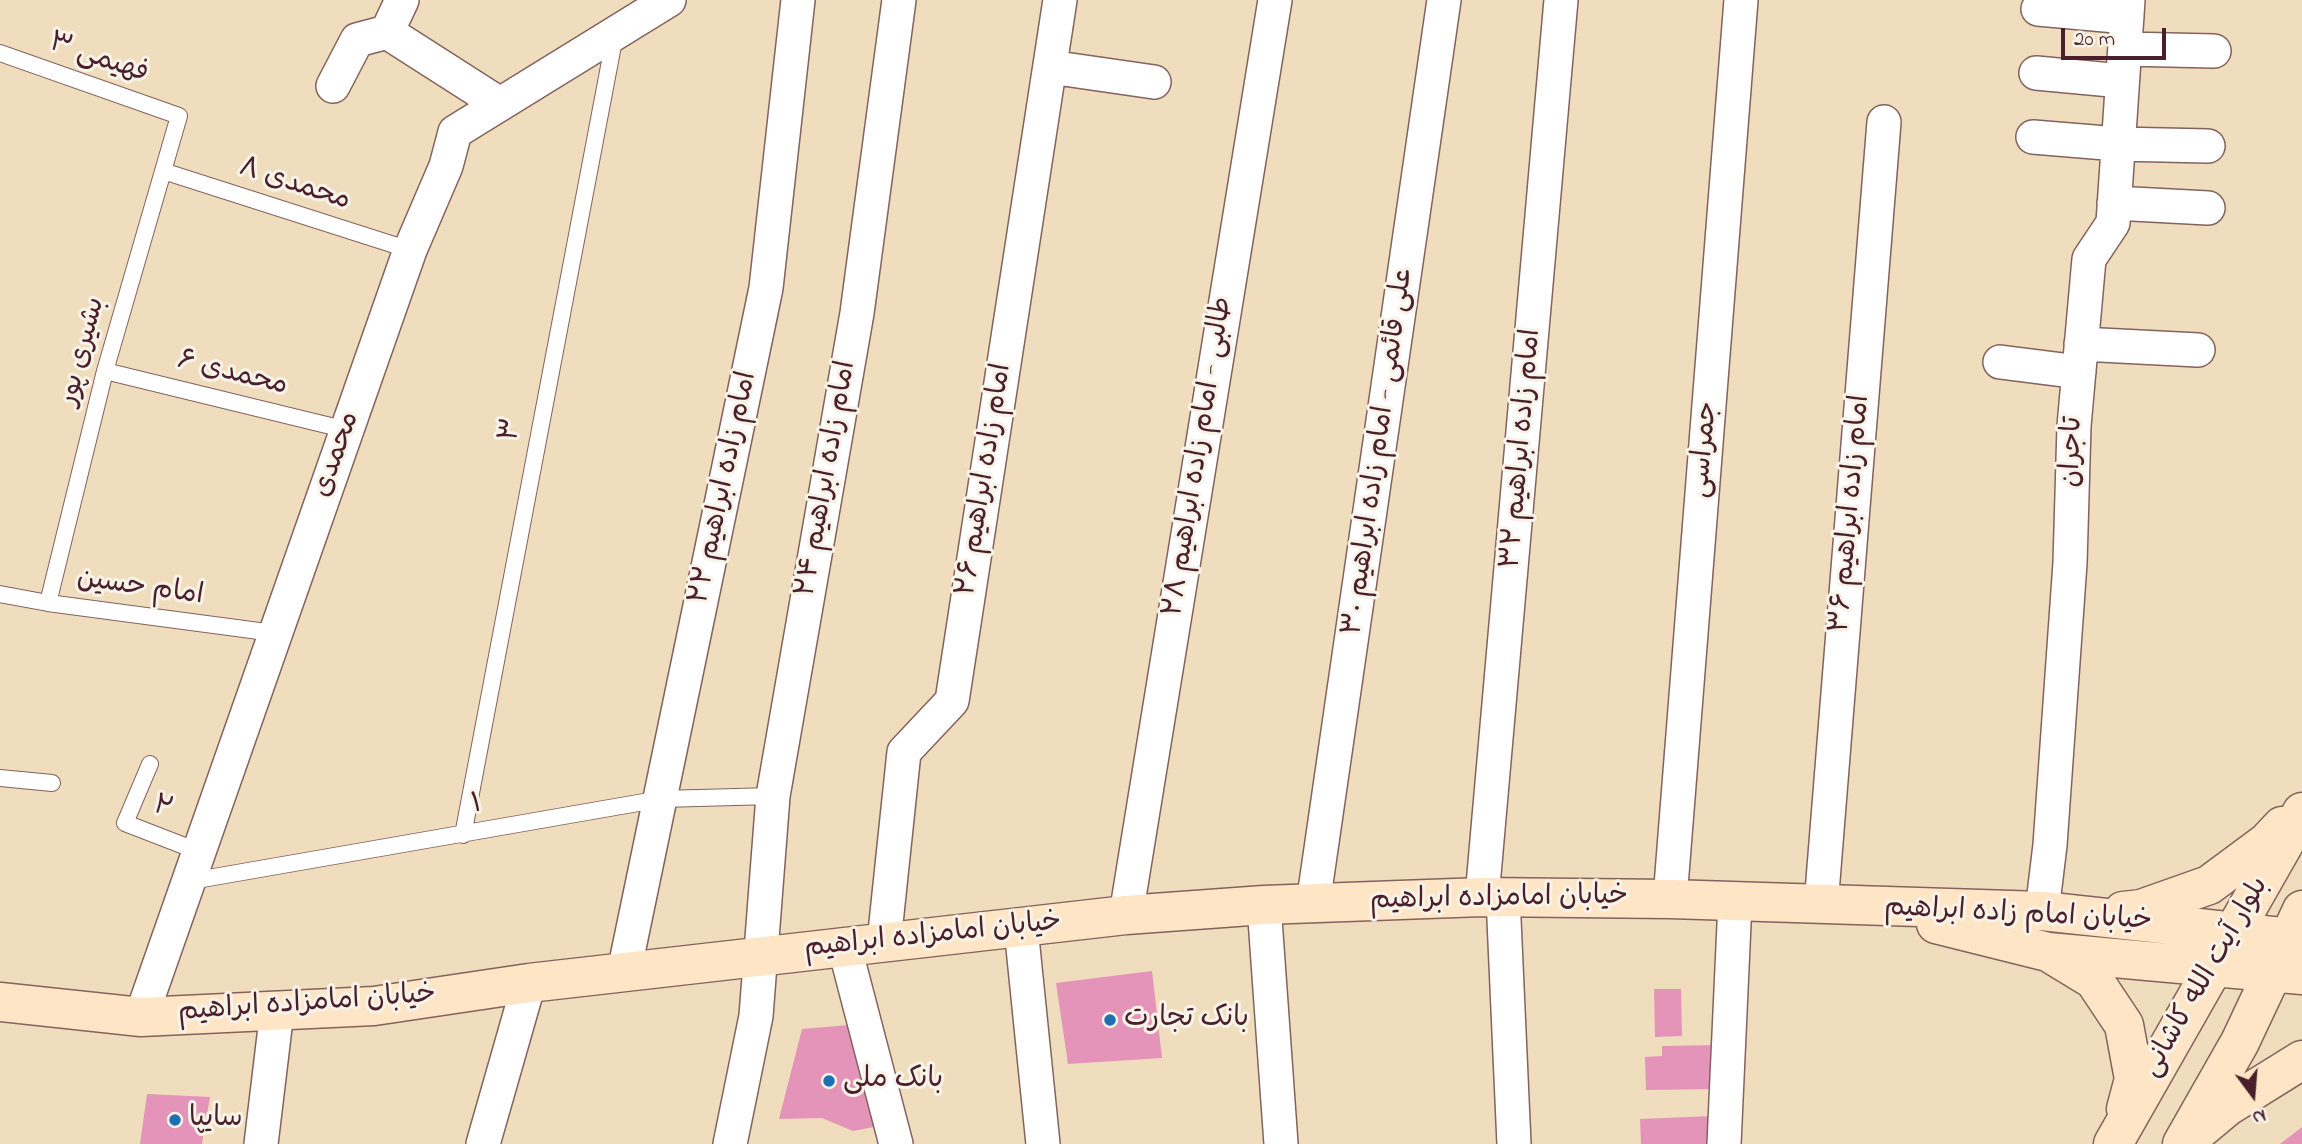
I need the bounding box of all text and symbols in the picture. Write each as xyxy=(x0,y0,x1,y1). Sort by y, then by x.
scale bar xyxy=(2064,14,2169,58)
text: 20 m xyxy=(2074,25,2115,55)
street label: فهیمی ۳ xyxy=(44,27,152,93)
street label: محمدی ۸ xyxy=(234,152,354,220)
street label: علی قائمی - امام زاده ابراهیم ۳۰ xyxy=(1338,266,1422,638)
street label: بشیری پور xyxy=(53,294,115,410)
street label: طالبی - امام زاده ابراهیم ۲۸ xyxy=(1158,295,1242,619)
street label: امام زاده ابراهیم ۳۲ xyxy=(1496,328,1550,570)
street label: محمدی ۶ xyxy=(173,345,291,405)
street label: امام زاده ابراهیم ۲۴ xyxy=(791,359,865,599)
street label: امام زاده ابراهیم ۲۶ xyxy=(951,361,1021,599)
street label: امام زاده ابراهیم ۲۲ xyxy=(684,369,766,607)
street label: امام زاده ابراهیم ۳۶ xyxy=(1825,394,1879,634)
street label: جمراسی xyxy=(1685,400,1727,500)
street label: محمدی xyxy=(307,408,369,502)
street label: ۳ xyxy=(494,416,532,444)
street label: تاجران xyxy=(2056,416,2092,488)
street label: امام حسین xyxy=(74,563,206,615)
street label: ۱ xyxy=(469,789,485,823)
street label: ۲ xyxy=(147,790,177,828)
street label: بلوار آیت الله کاشانی xyxy=(2136,872,2278,1084)
street label: خیابان امامزاده ابراهیم xyxy=(1370,881,1628,919)
street label: خیابان امام زاده ابراهیم xyxy=(1883,892,2153,940)
street label: خیابان امامزاده ابراهیم xyxy=(803,907,1063,967)
street label: خیابان امامزاده ابراهیم xyxy=(177,979,437,1031)
place label: بانک تجارت xyxy=(1124,1003,1249,1037)
marker: بانک تجارت xyxy=(1102,1012,1118,1028)
north arrow xyxy=(2218,1060,2288,1130)
place label: بانک ملی xyxy=(843,1064,943,1098)
marker: بانک ملی xyxy=(821,1073,837,1089)
text: N xyxy=(2249,1101,2269,1130)
place label: سایپا xyxy=(189,1103,243,1137)
marker: سایپا xyxy=(167,1112,183,1128)

